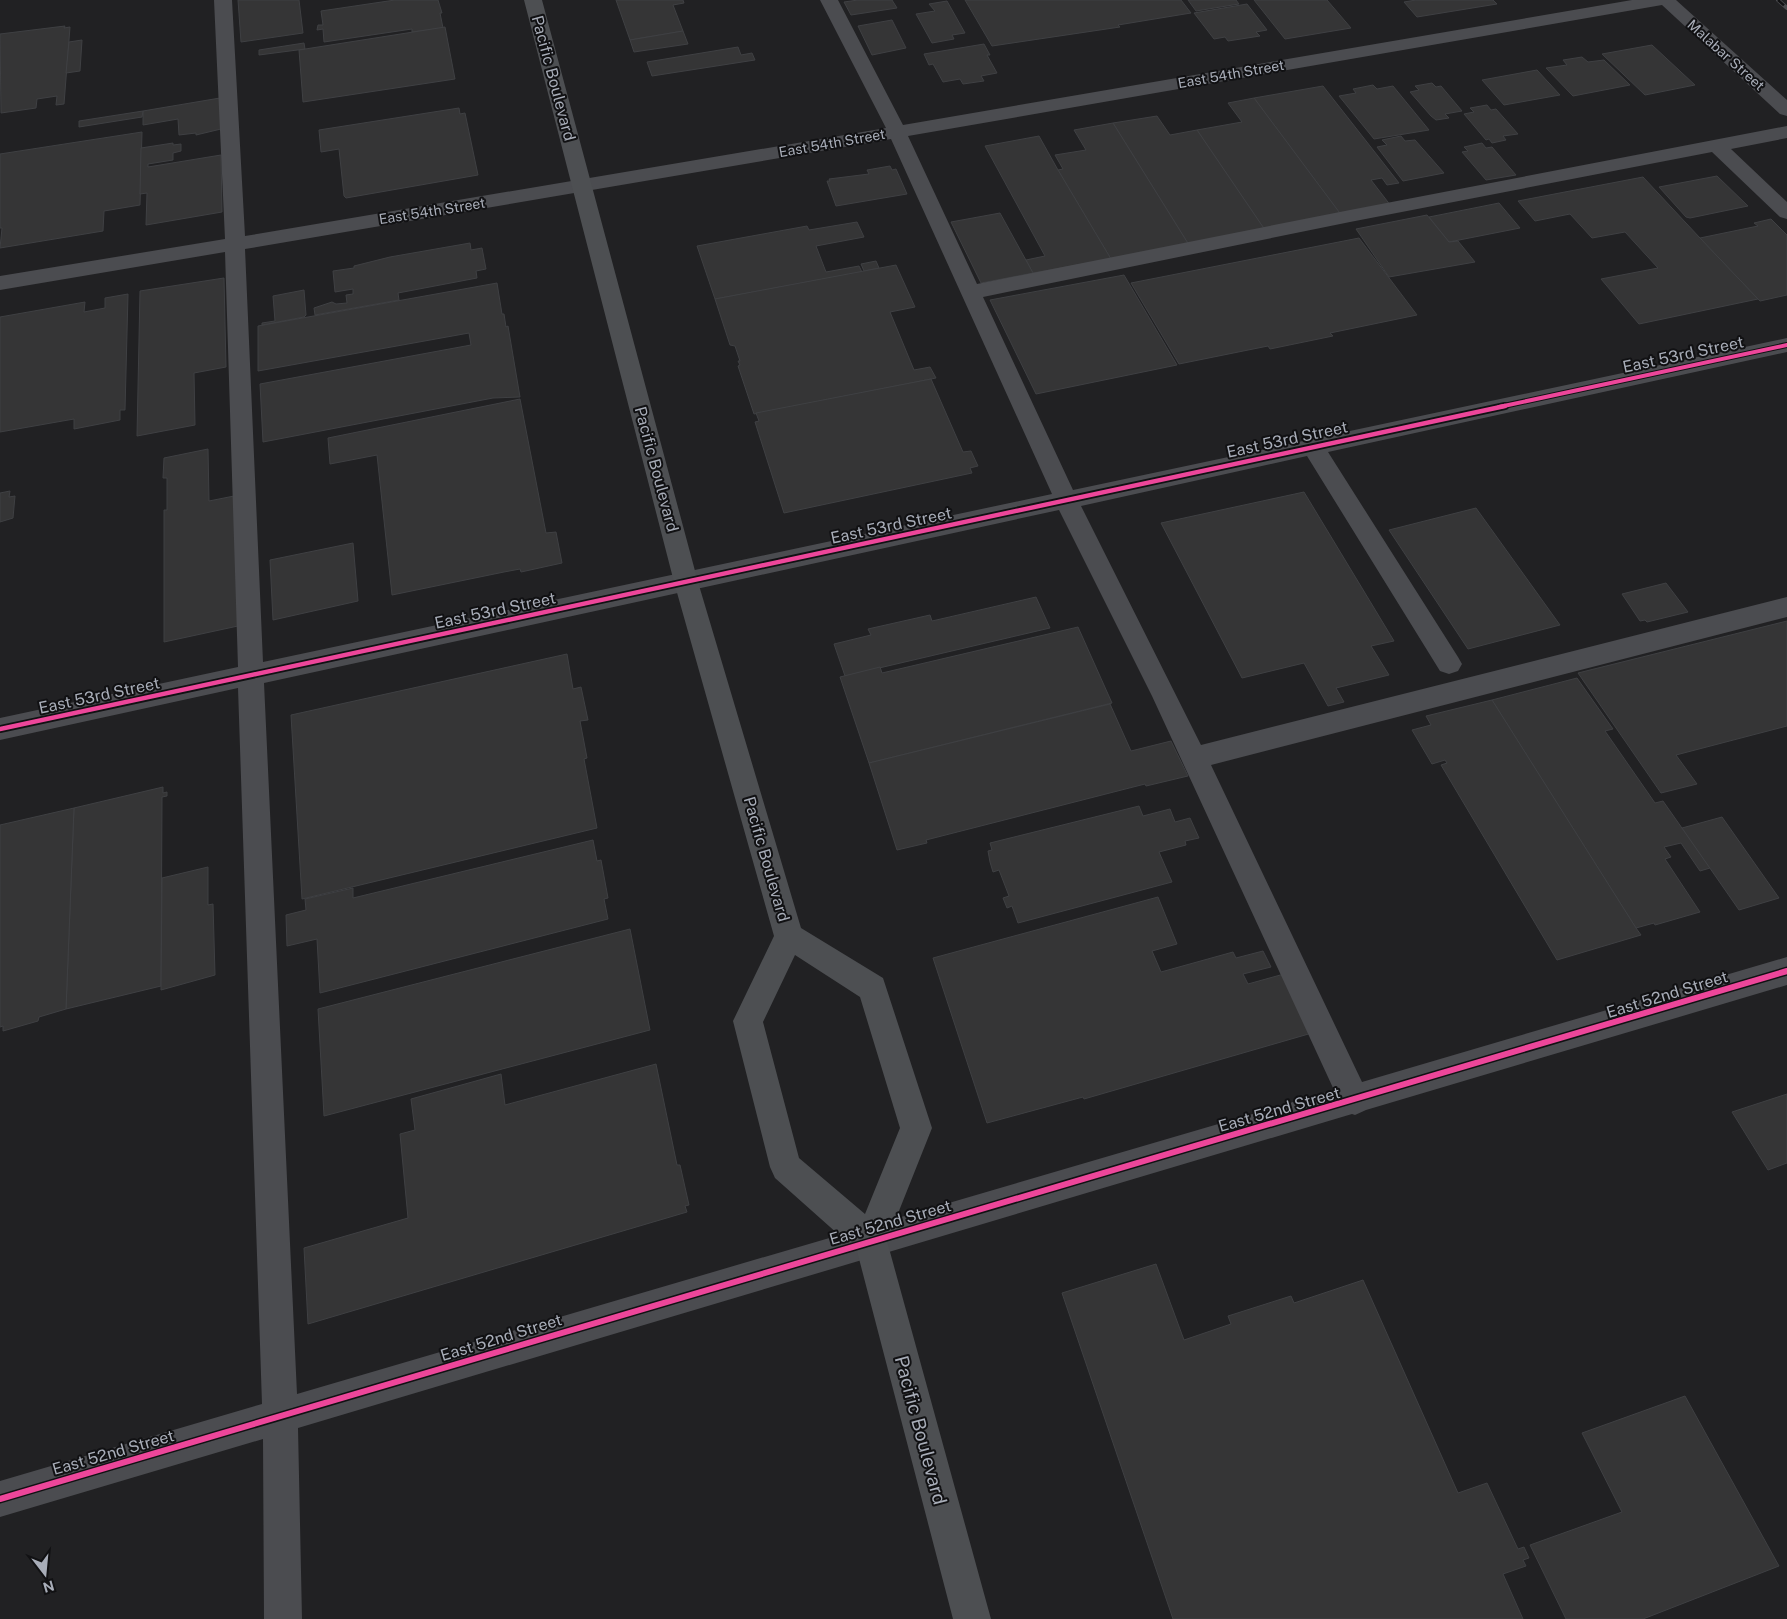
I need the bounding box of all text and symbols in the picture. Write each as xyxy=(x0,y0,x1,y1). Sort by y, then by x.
street label: Pacific Boulevard xyxy=(528,13,579,143)
street label: Malabar Street xyxy=(1684,16,1768,94)
street label: East 54th Street xyxy=(1177,57,1285,91)
street label: East 54th Street xyxy=(778,126,886,160)
street label: East 54th Street xyxy=(378,195,486,227)
street label: East 53rd Street xyxy=(1621,332,1745,377)
street label: Pacific Boulevard xyxy=(631,404,682,534)
street label: East 53rd Street xyxy=(1225,417,1349,462)
street label: East 53rd Street xyxy=(829,503,953,548)
street label: East 53rd Street xyxy=(433,588,557,633)
street label: East 53rd Street xyxy=(37,673,161,718)
street label: Pacific Boulevard xyxy=(740,794,793,924)
street label: East 52nd Street xyxy=(1604,967,1730,1022)
street label: East 52nd Street xyxy=(1216,1083,1342,1136)
street label: East 52nd Street xyxy=(827,1196,953,1249)
street label: East 52nd Street xyxy=(438,1310,564,1365)
street label: Pacific Boulevard xyxy=(891,1353,951,1507)
street label: East 52nd Street xyxy=(50,1426,176,1479)
north arrow xyxy=(20,1549,70,1599)
text: N xyxy=(41,1577,56,1596)

